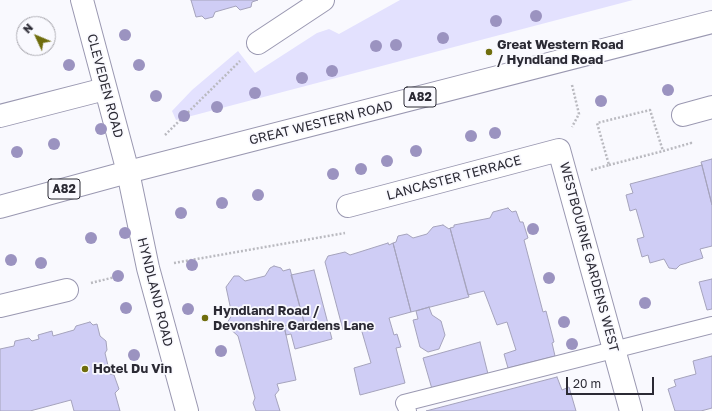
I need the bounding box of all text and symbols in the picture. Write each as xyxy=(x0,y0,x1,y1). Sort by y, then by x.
north arrow xyxy=(16,16,56,56)
text: N xyxy=(20,20,35,36)
street label: CLEVEDEN ROAD xyxy=(84,32,126,140)
place label: Great Western Road / Hyndland Road xyxy=(497,37,624,68)
marker: Great Western Road / Hyndland Road xyxy=(484,47,494,57)
road number: A82 xyxy=(404,87,436,107)
street label: GREAT WESTERN ROAD xyxy=(248,98,394,148)
street label: LANCASTER TERRACE xyxy=(385,153,523,203)
street label: WESTBOURNE GARDENS WEST xyxy=(556,160,622,354)
road number: A82 xyxy=(48,179,80,199)
street label: HYNDLAND ROAD xyxy=(134,236,176,348)
place label: Hyndland Road / Devonshire Gardens Lane xyxy=(213,303,374,334)
marker: Hyndland Road / Devonshire Gardens Lane xyxy=(200,313,210,323)
place label: Hotel Du Vin xyxy=(93,361,172,377)
marker: Hotel Du Vin xyxy=(80,364,90,374)
scale bar xyxy=(568,369,656,395)
text: 20 m xyxy=(573,376,601,391)

